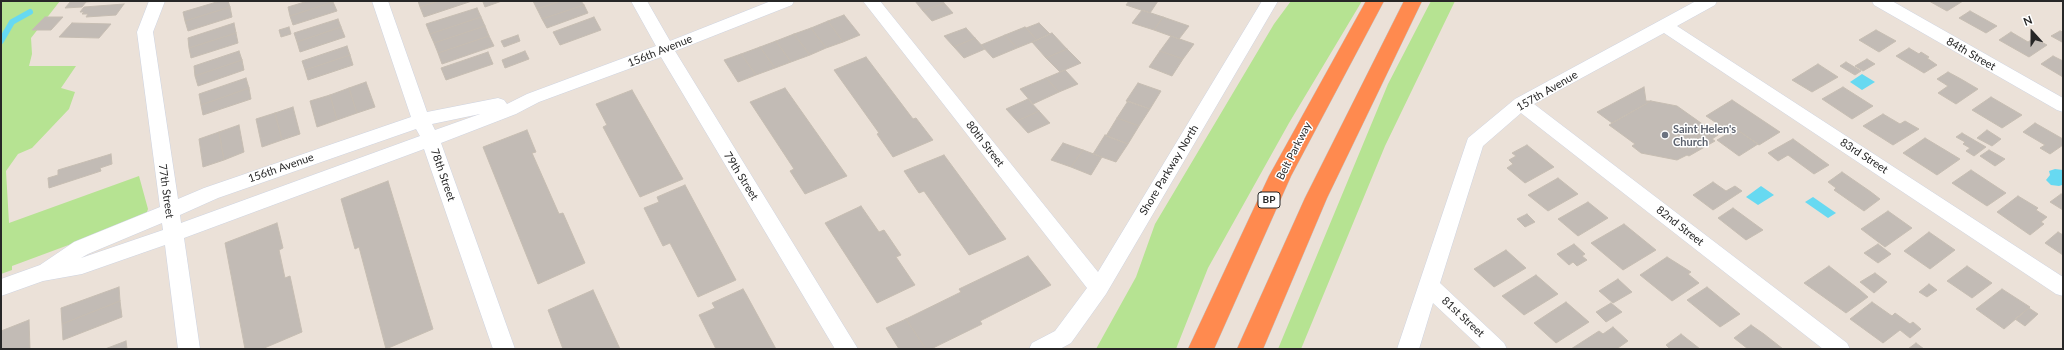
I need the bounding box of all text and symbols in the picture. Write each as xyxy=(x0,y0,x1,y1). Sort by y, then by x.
north arrow xyxy=(2012,12,2052,52)
text: N xyxy=(2021,13,2034,28)
street label: 156th Avenue xyxy=(626,32,694,70)
street label: 84th Street xyxy=(1944,35,1998,73)
street label: 157th Avenue xyxy=(1514,68,1580,114)
street label: 80th Street xyxy=(963,118,1007,170)
street label: Belt Parkway xyxy=(1274,120,1314,182)
street label: Shore Parkway North xyxy=(1137,122,1201,218)
place label: Saint Helen's Church xyxy=(1673,122,1736,148)
marker: Saint Helen's Church xyxy=(1660,130,1670,140)
street label: 83rd Street xyxy=(1838,136,1890,176)
street label: 78th Street xyxy=(428,147,458,203)
street label: 79th Street xyxy=(721,149,761,203)
street label: 156th Avenue xyxy=(246,151,316,185)
street label: 77th Street xyxy=(156,163,176,219)
road number: BP xyxy=(1258,192,1280,208)
street label: 82nd Street xyxy=(1654,203,1706,249)
street label: 81st Street xyxy=(1439,294,1487,340)

